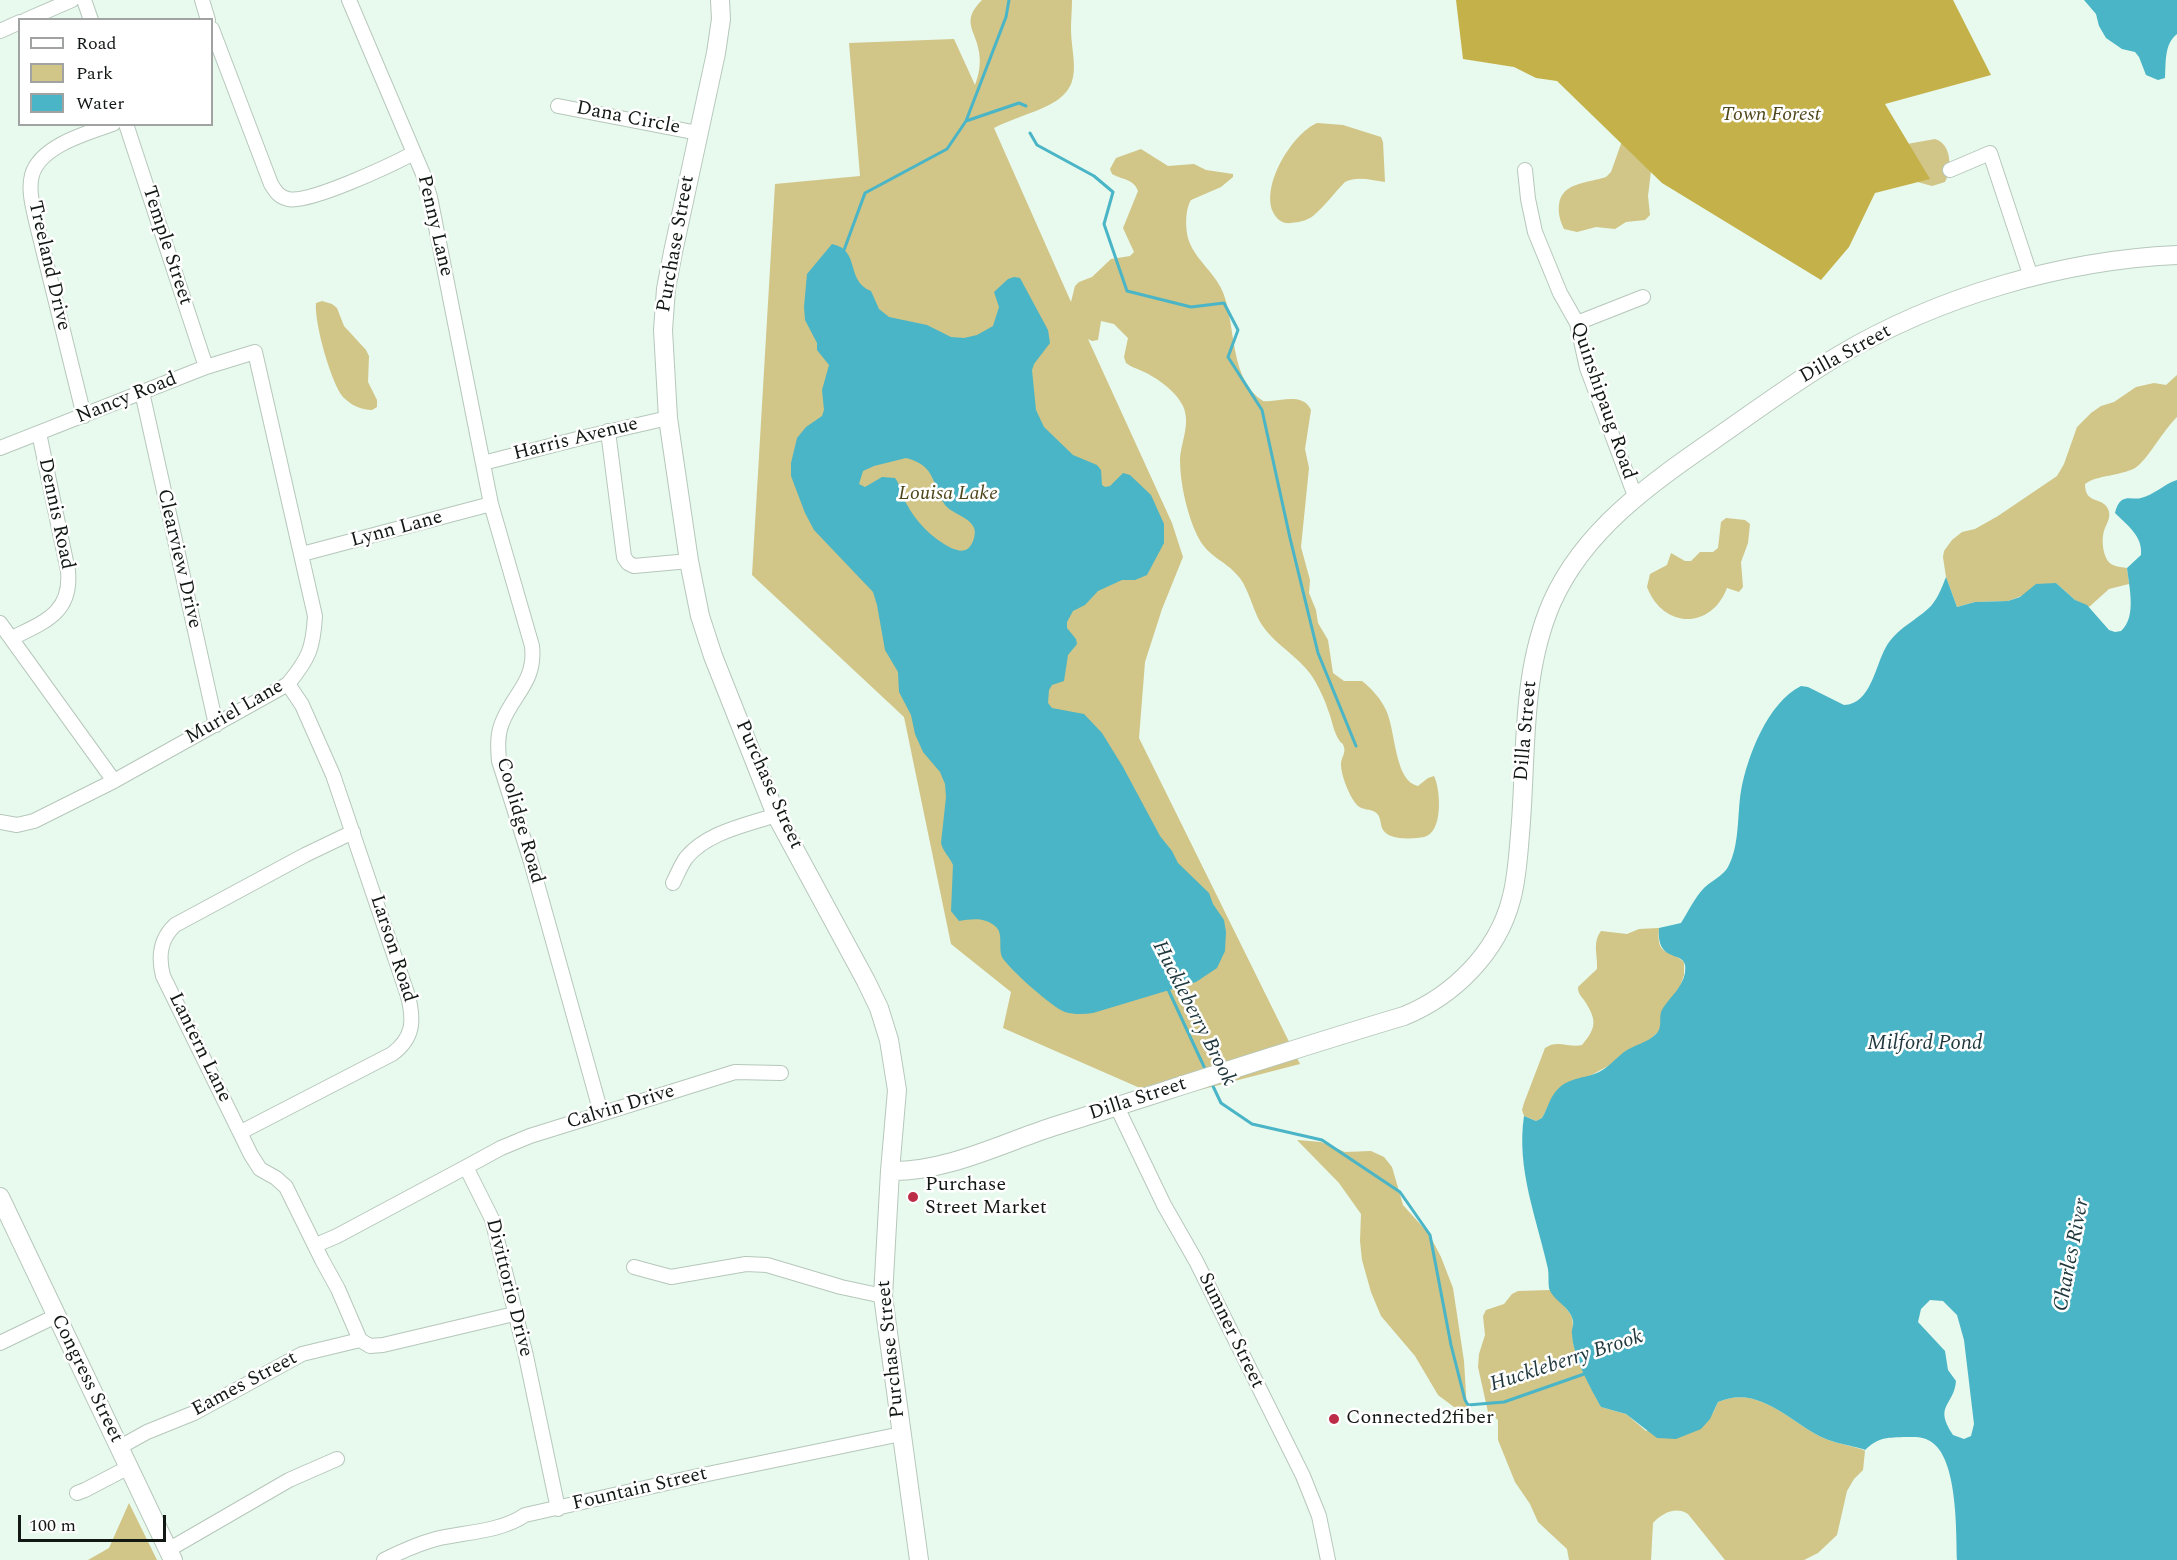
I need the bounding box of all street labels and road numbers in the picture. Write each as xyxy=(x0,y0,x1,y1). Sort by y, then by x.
street label: Dana Circle xyxy=(574,97,682,141)
street label: Penny Lane xyxy=(411,173,457,279)
street label: Purchase Street xyxy=(653,174,701,314)
street label: Temple Street xyxy=(135,183,197,309)
street label: Treeland Drive xyxy=(21,199,75,333)
street label: Quinshipaug Road xyxy=(1564,319,1640,483)
street label: Dilla Street xyxy=(1796,320,1896,390)
street label: Nancy Road xyxy=(73,368,181,430)
street label: Harris Avenue xyxy=(511,413,641,467)
street label: Dennis Road xyxy=(31,456,79,572)
street label: Clearview Drive xyxy=(150,487,206,631)
street label: Lynn Lane xyxy=(348,506,446,554)
street label: Muriel Lane xyxy=(182,675,288,751)
street label: Dilla Street xyxy=(1511,680,1543,782)
street label: Purchase Street xyxy=(729,717,807,853)
street label: Coolidge Road xyxy=(490,755,548,887)
street label: Larson Road xyxy=(363,892,421,1006)
street label: Lantern Lane xyxy=(162,989,236,1107)
street label: Dilla Street xyxy=(1086,1073,1190,1127)
street label: Calvin Drive xyxy=(564,1080,678,1136)
street label: Divittorio Drive xyxy=(479,1216,537,1360)
street label: Sumner Street xyxy=(1192,1269,1268,1393)
street label: Purchase Street xyxy=(873,1279,911,1419)
street label: Congress Street xyxy=(45,1311,127,1447)
street label: Eames Street xyxy=(188,1347,302,1423)
street label: Fountain Street xyxy=(570,1463,710,1517)

